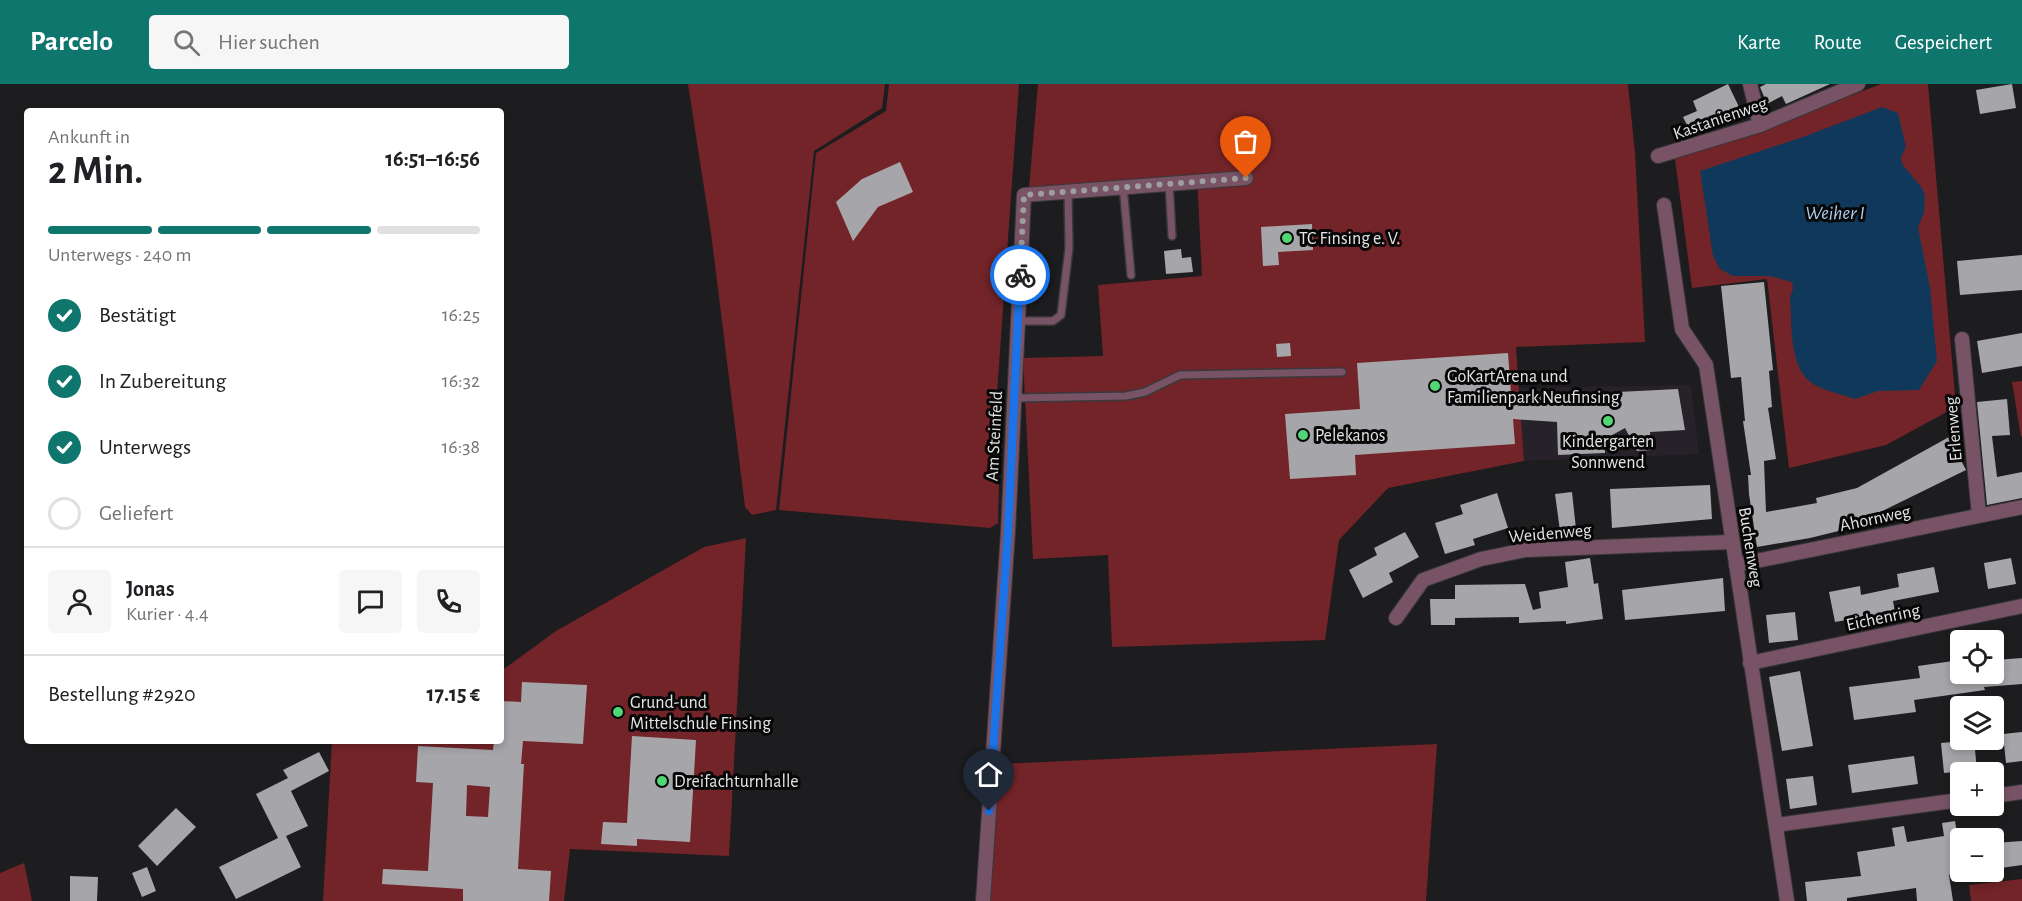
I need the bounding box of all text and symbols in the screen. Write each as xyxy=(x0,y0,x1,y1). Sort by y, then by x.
search box xyxy=(149,15,569,69)
icon: search xyxy=(170,26,203,59)
text: Parcelo xyxy=(30,28,113,56)
text: Hier suchen xyxy=(218,31,320,53)
text: Karte xyxy=(1737,32,1781,53)
text: Route xyxy=(1814,32,1862,53)
text: Gespeichert xyxy=(1895,32,1992,53)
street label: Kastanienweg xyxy=(1671,94,1770,143)
pin xyxy=(1220,116,1271,178)
icon: bag xyxy=(1229,125,1262,158)
text: Ankunft in xyxy=(48,127,130,147)
text: 16:51–16:56 xyxy=(385,148,480,170)
text: 2 Min. xyxy=(48,152,143,191)
water label: Weiher I xyxy=(1805,203,1865,223)
place label: TC Finsing e. V. xyxy=(1299,230,1400,248)
marker: TC Finsing e. V. xyxy=(1280,231,1294,245)
text: Unterwegs · 240 m xyxy=(48,245,192,265)
courier xyxy=(990,245,1050,305)
icon: bike xyxy=(1004,259,1037,292)
icon: check xyxy=(48,299,81,332)
text: Bestätigt xyxy=(99,304,176,326)
text: 16:25 xyxy=(442,305,480,325)
icon: check xyxy=(48,365,81,398)
place label: GoKartArena und Familienpark Neufinsing xyxy=(1447,368,1620,407)
text: In Zubereitung xyxy=(99,370,226,392)
text: 16:32 xyxy=(442,371,480,391)
marker: GoKartArena und Familienpark Neufinsing xyxy=(1428,379,1442,393)
street label: Am Steinfeld xyxy=(984,390,1006,482)
street label: Erlenweg xyxy=(1942,396,1966,462)
marker: Kindergarten Sonnwend xyxy=(1601,414,1615,428)
place label: Pelekanos xyxy=(1315,427,1385,445)
marker: Pelekanos xyxy=(1296,428,1310,442)
icon: check xyxy=(48,431,81,464)
place label: Kindergarten Sonnwend xyxy=(1562,433,1654,472)
text: Unterwegs xyxy=(99,436,191,458)
text: 16:38 xyxy=(441,437,480,457)
text: Geliefert xyxy=(99,502,173,524)
street label: Ahornweg xyxy=(1838,503,1912,535)
street label: Buchenweg xyxy=(1735,506,1765,589)
street label: Weidenweg xyxy=(1508,521,1593,547)
button: person xyxy=(48,570,111,633)
button: chat xyxy=(339,570,402,633)
button: phone xyxy=(417,570,480,633)
text: Jonas xyxy=(126,578,174,600)
street label: Eichenring xyxy=(1845,601,1922,635)
text: Kurier · 4.4 xyxy=(126,604,209,624)
map controls xyxy=(1950,630,2004,882)
button: locate xyxy=(1950,630,2004,684)
text: Bestellung #2920 xyxy=(48,683,196,705)
text: 17.15 € xyxy=(427,683,480,705)
place label: Grund-und Mittelschule Finsing xyxy=(630,694,771,733)
button: layers xyxy=(1950,696,2004,750)
marker: Grund-und Mittelschule Finsing xyxy=(611,705,625,719)
pin xyxy=(963,749,1014,811)
icon: home xyxy=(972,758,1005,791)
button: + xyxy=(1950,762,2004,816)
place label: Dreifachturnhalle xyxy=(674,773,799,791)
marker: Dreifachturnhalle xyxy=(655,774,669,788)
button: − xyxy=(1950,828,2004,882)

